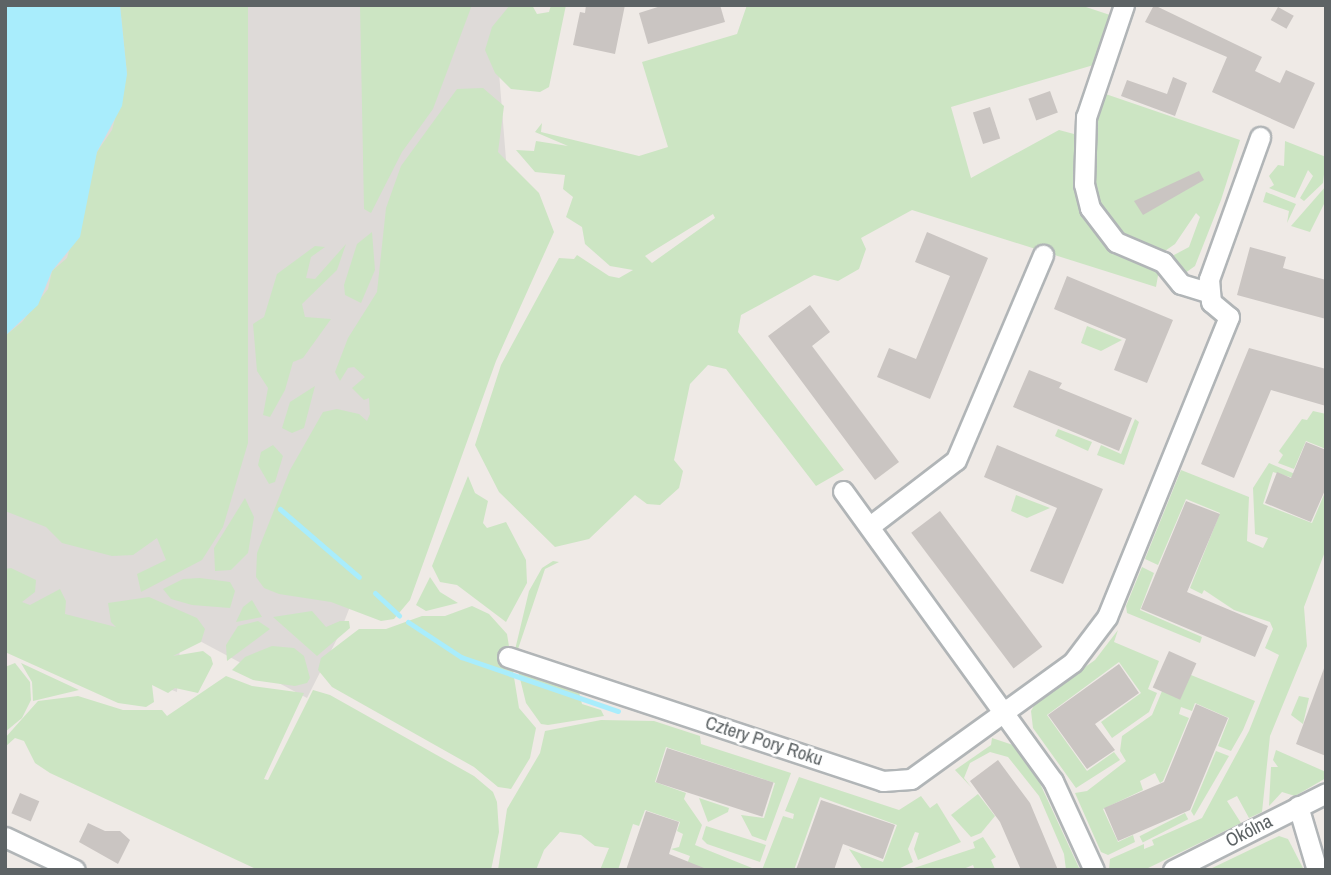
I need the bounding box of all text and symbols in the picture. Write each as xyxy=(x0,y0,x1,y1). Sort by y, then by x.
street label: Cztery Pory Roku xyxy=(702,711,826,771)
street label: Okólna xyxy=(1222,810,1276,852)

